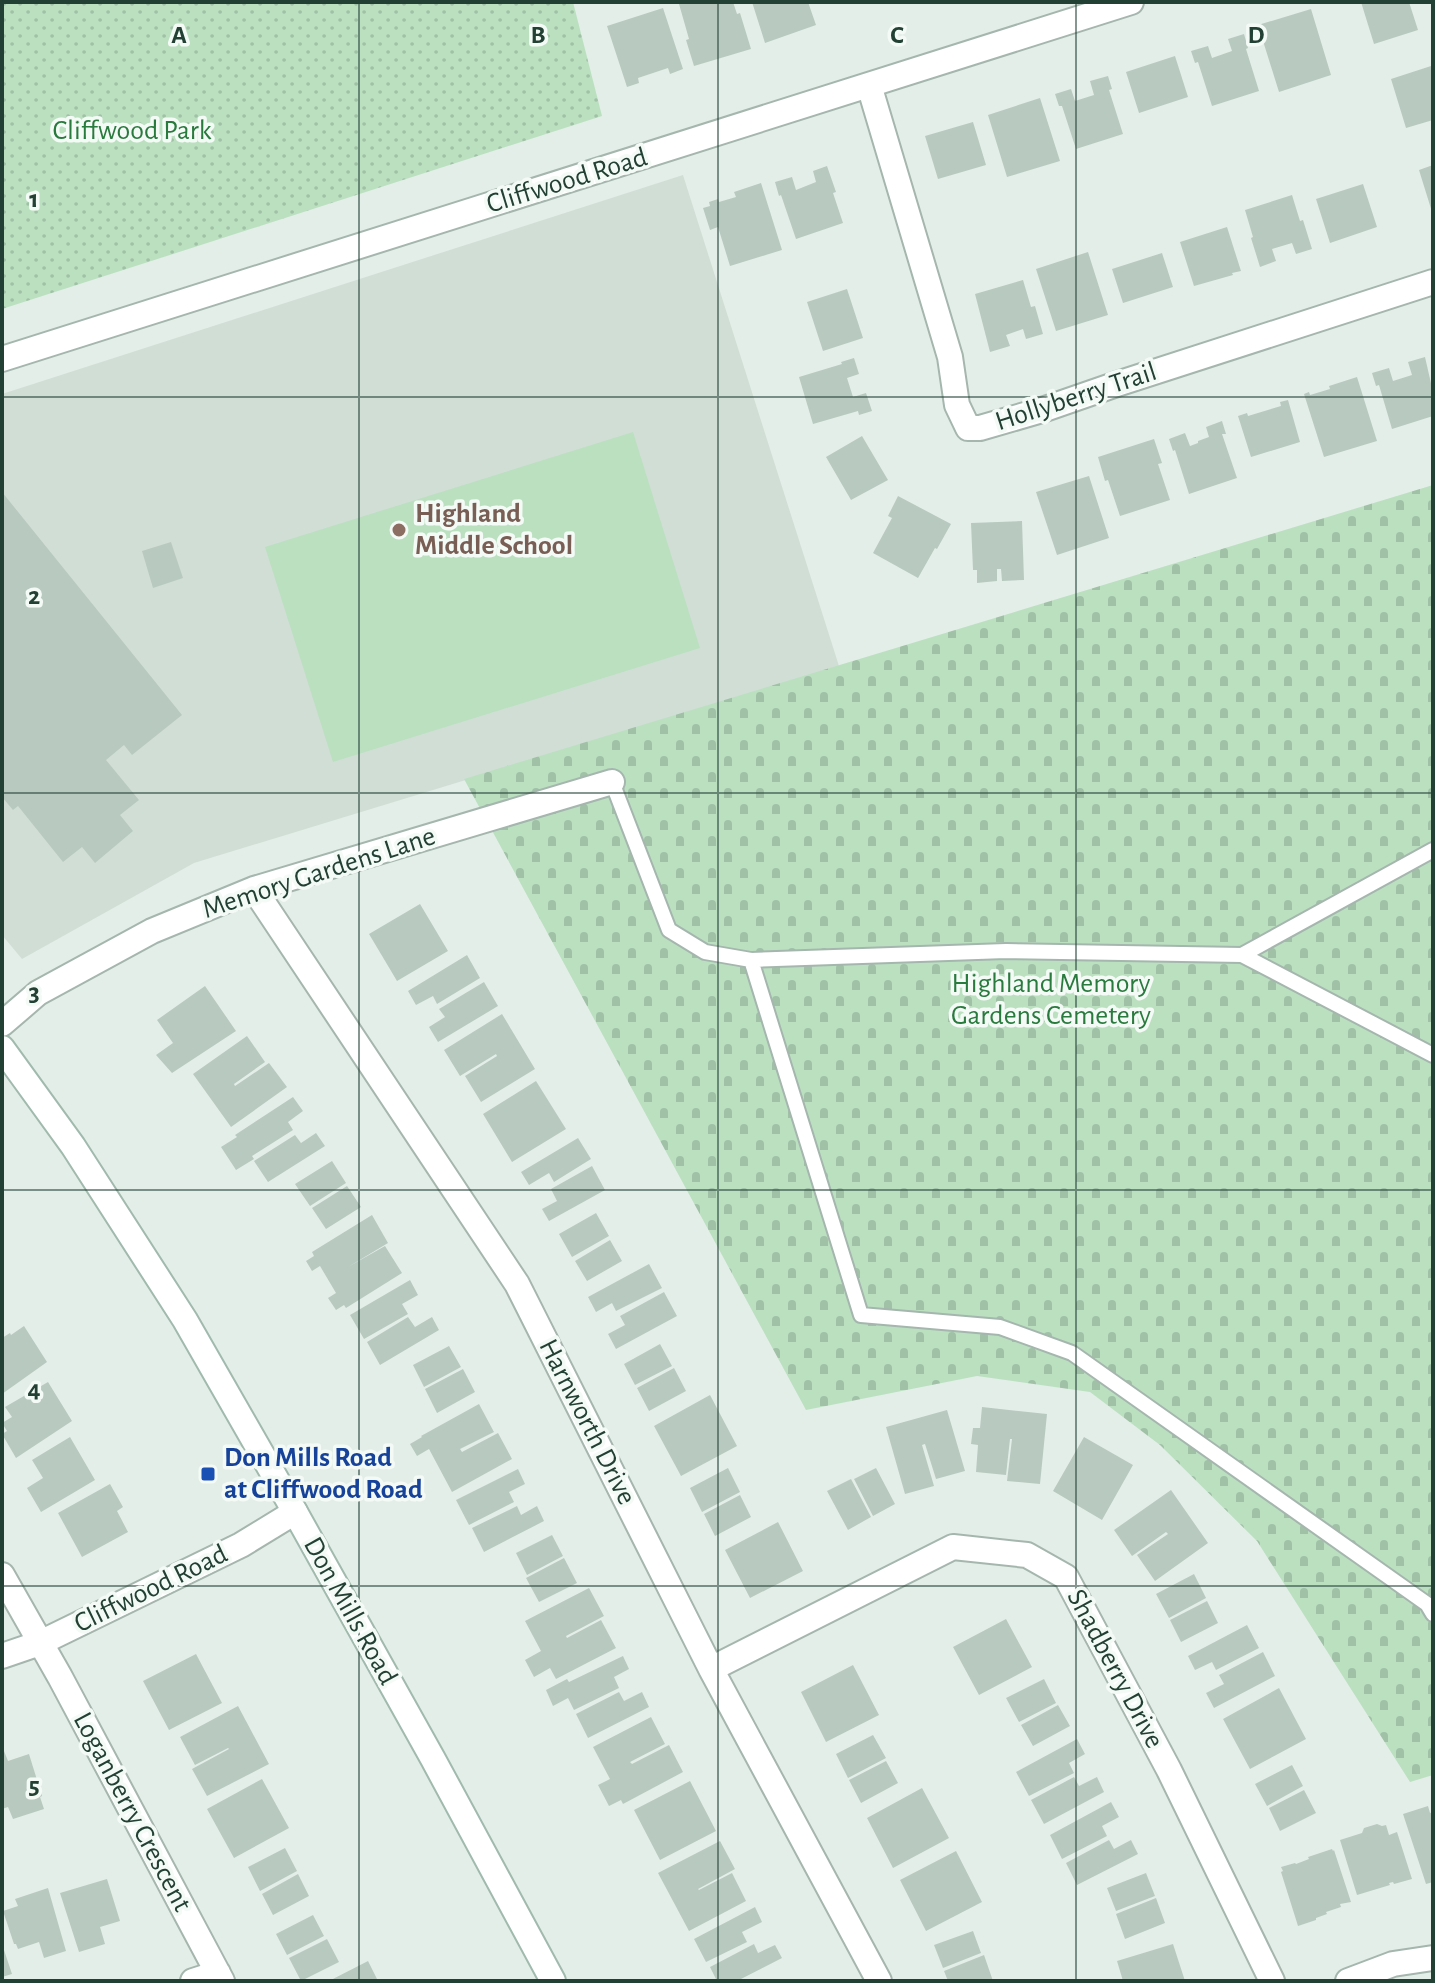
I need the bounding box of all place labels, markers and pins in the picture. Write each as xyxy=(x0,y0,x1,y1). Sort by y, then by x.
place label: Highland Middle School xyxy=(415,500,573,560)
marker: Highland Middle School xyxy=(390,521,408,539)
place label: Don Mills Road at Cliffwood Road xyxy=(224,1444,423,1504)
marker: Don Mills Road at Cliffwood Road xyxy=(199,1465,217,1483)

